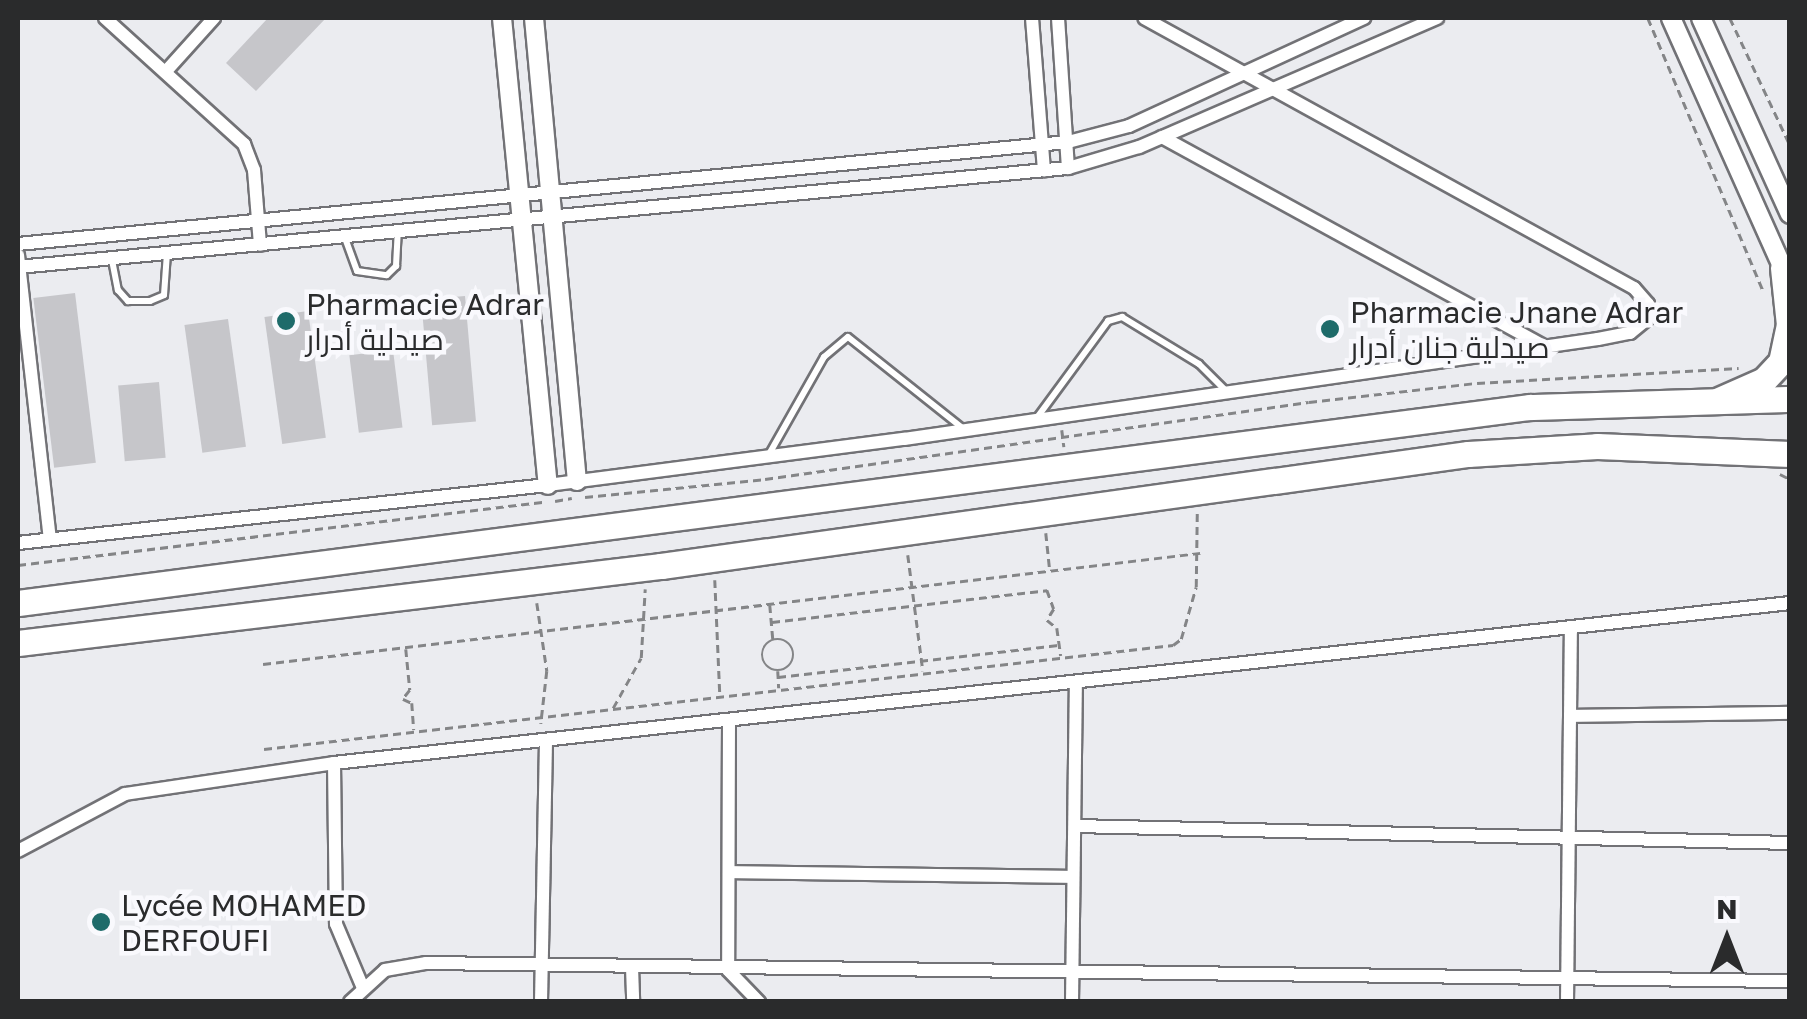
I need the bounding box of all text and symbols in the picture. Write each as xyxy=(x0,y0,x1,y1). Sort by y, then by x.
place label: Pharmacie Adrar صيدلية أدرار xyxy=(306,286,544,356)
place label: Pharmacie Jnane Adrar صيدلية جنان أدرار xyxy=(1350,294,1683,364)
marker: Pharmacie Adrar صيدلية أدرار xyxy=(275,310,297,332)
marker: Pharmacie Jnane Adrar صيدلية جنان أدرار xyxy=(1319,318,1341,340)
place label: Lycée MOHAMED DERFOUFI xyxy=(121,887,367,958)
north arrow xyxy=(1677,889,1777,989)
text: N xyxy=(1716,892,1738,925)
marker: Lycée MOHAMED DERFOUFI xyxy=(90,911,112,933)

